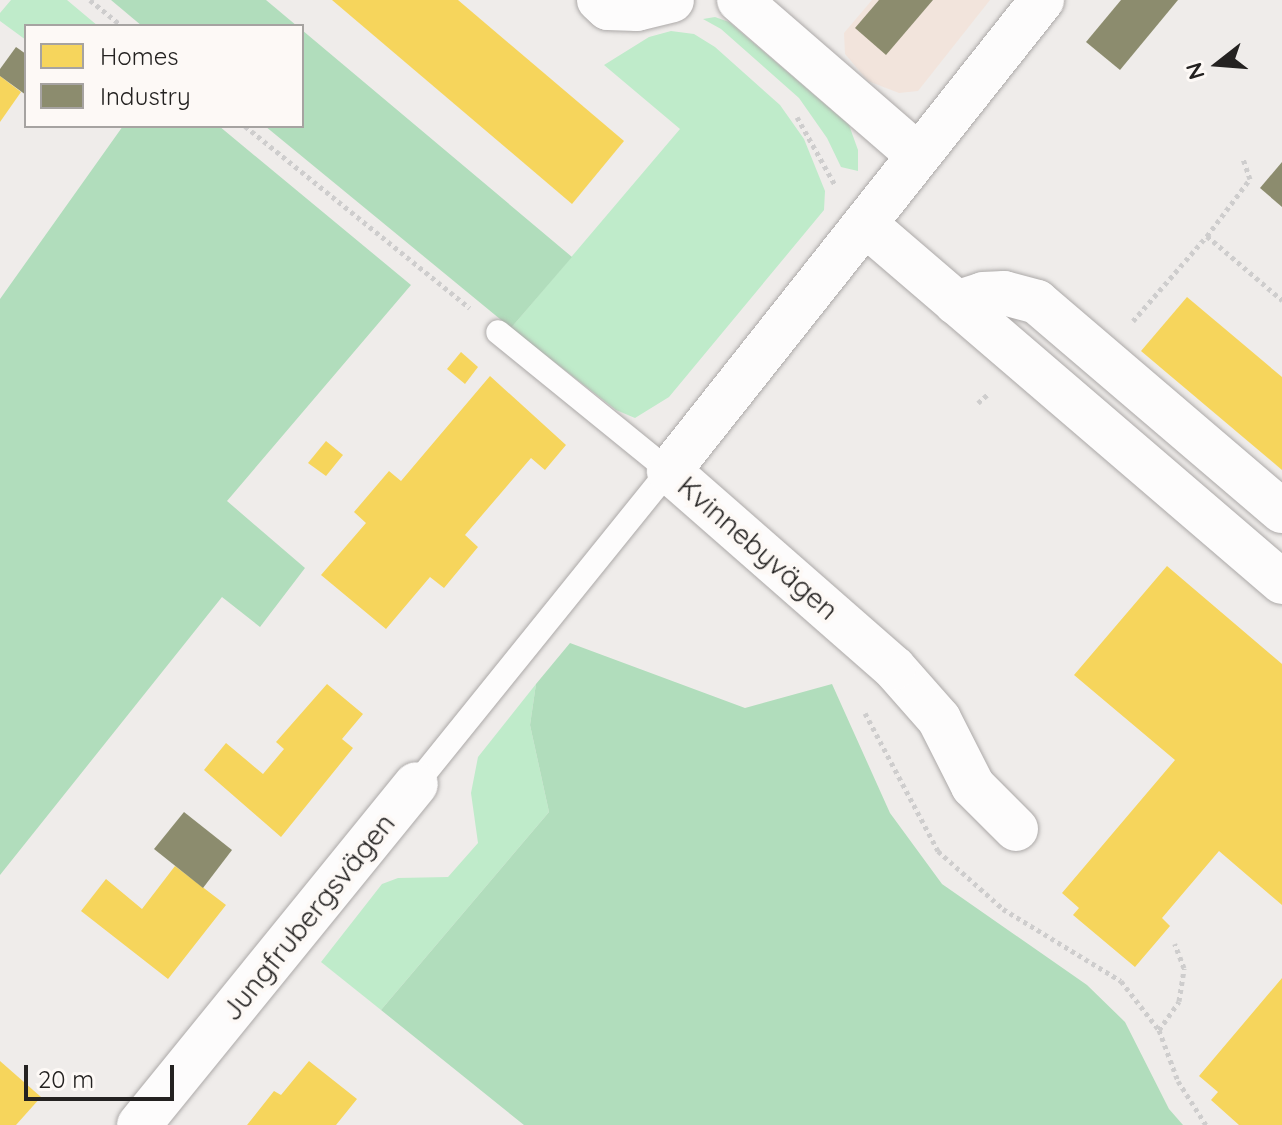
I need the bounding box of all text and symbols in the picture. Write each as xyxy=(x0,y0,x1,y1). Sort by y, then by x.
legend xyxy=(24,24,304,128)
north arrow xyxy=(1178,24,1258,104)
text: Homes xyxy=(100,41,178,71)
text: N xyxy=(1179,59,1211,83)
text: Industry xyxy=(100,81,191,111)
street label: Kvinnebyvägen xyxy=(671,469,845,627)
street label: Jungfrubergsvägen xyxy=(214,807,402,1027)
scale bar xyxy=(28,1049,178,1099)
text: 20 m xyxy=(38,1064,94,1094)

